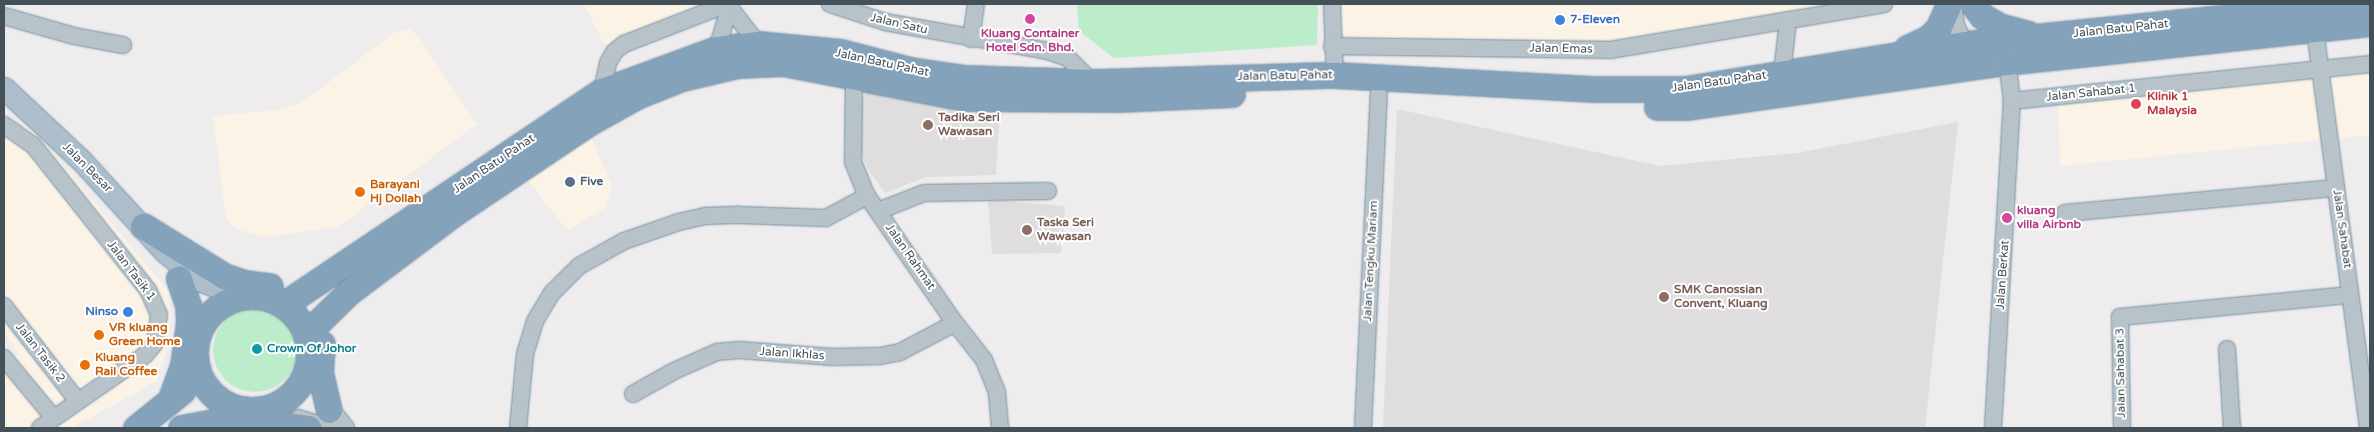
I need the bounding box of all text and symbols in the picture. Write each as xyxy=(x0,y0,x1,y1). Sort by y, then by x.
street label: Jalan Satu xyxy=(869,10,929,38)
marker: Kluang Container Hotel Sdn. Bhd. xyxy=(1024,13,1036,25)
place label: 7-Eleven xyxy=(1570,13,1620,27)
marker: 7-Eleven xyxy=(1554,14,1566,26)
street label: Jalan Batu Pahat xyxy=(2073,17,2169,41)
place label: Kluang Container Hotel Sdn. Bhd. xyxy=(981,27,1079,55)
street label: Jalan Emas xyxy=(1529,41,1593,57)
street label: Jalan Batu Pahat xyxy=(834,46,930,80)
street label: Jalan Batu Pahat xyxy=(1237,68,1333,84)
street label: Jalan Batu Pahat xyxy=(1671,68,1767,96)
street label: Jalan Sahabat 1 xyxy=(2045,81,2137,105)
place label: Klinik 1 Malaysia xyxy=(2147,90,2197,118)
marker: Klinik 1 Malaysia xyxy=(2129,97,2143,111)
place label: Tadika Seri Wawasan xyxy=(938,111,1000,139)
marker: Tadika Seri Wawasan xyxy=(922,119,934,131)
street label: Jalan Batu Pahat xyxy=(450,131,538,197)
street label: Jalan Besar xyxy=(59,140,115,196)
place label: Five xyxy=(580,175,603,189)
marker: Five xyxy=(564,176,576,188)
place label: Barayani Hj Dollah xyxy=(370,178,421,206)
marker: Barayani Hj Dollah xyxy=(354,186,366,198)
street label: Jalan Sahabat xyxy=(2329,189,2355,269)
street label: Jalan Tengku Mariam xyxy=(1361,200,1381,322)
place label: kluang villa Airbnb xyxy=(2017,204,2081,232)
marker: kluang villa Airbnb xyxy=(2001,212,2013,224)
place label: Taska Seri Wawasan xyxy=(1037,216,1094,244)
street label: Jalan Rahmat xyxy=(882,221,938,293)
marker: Taska Seri Wawasan xyxy=(1021,224,1033,236)
street label: Jalan Tasik 1 xyxy=(104,238,158,304)
street label: Jalan Berkat xyxy=(1993,240,2013,310)
place label: SMK Canossian Convent, Kluang xyxy=(1674,283,1768,311)
marker: SMK Canossian Convent, Kluang xyxy=(1658,291,1670,303)
place label: Ninso xyxy=(85,305,118,319)
marker: Ninso xyxy=(122,306,134,318)
street label: Jalan Tasik 2 xyxy=(12,320,68,386)
place label: VR kluang Green Home xyxy=(109,321,181,349)
street label: Jalan Sahabat 3 xyxy=(2113,328,2129,418)
marker: VR kluang Green Home xyxy=(93,329,105,341)
place label: Crown Of Johor xyxy=(267,342,356,356)
marker: Crown Of Johor xyxy=(251,343,263,355)
street label: Jalan Ikhlas xyxy=(759,345,825,363)
place label: Kluang Rail Coffee xyxy=(95,351,157,379)
marker: Kluang Rail Coffee xyxy=(79,359,91,371)

